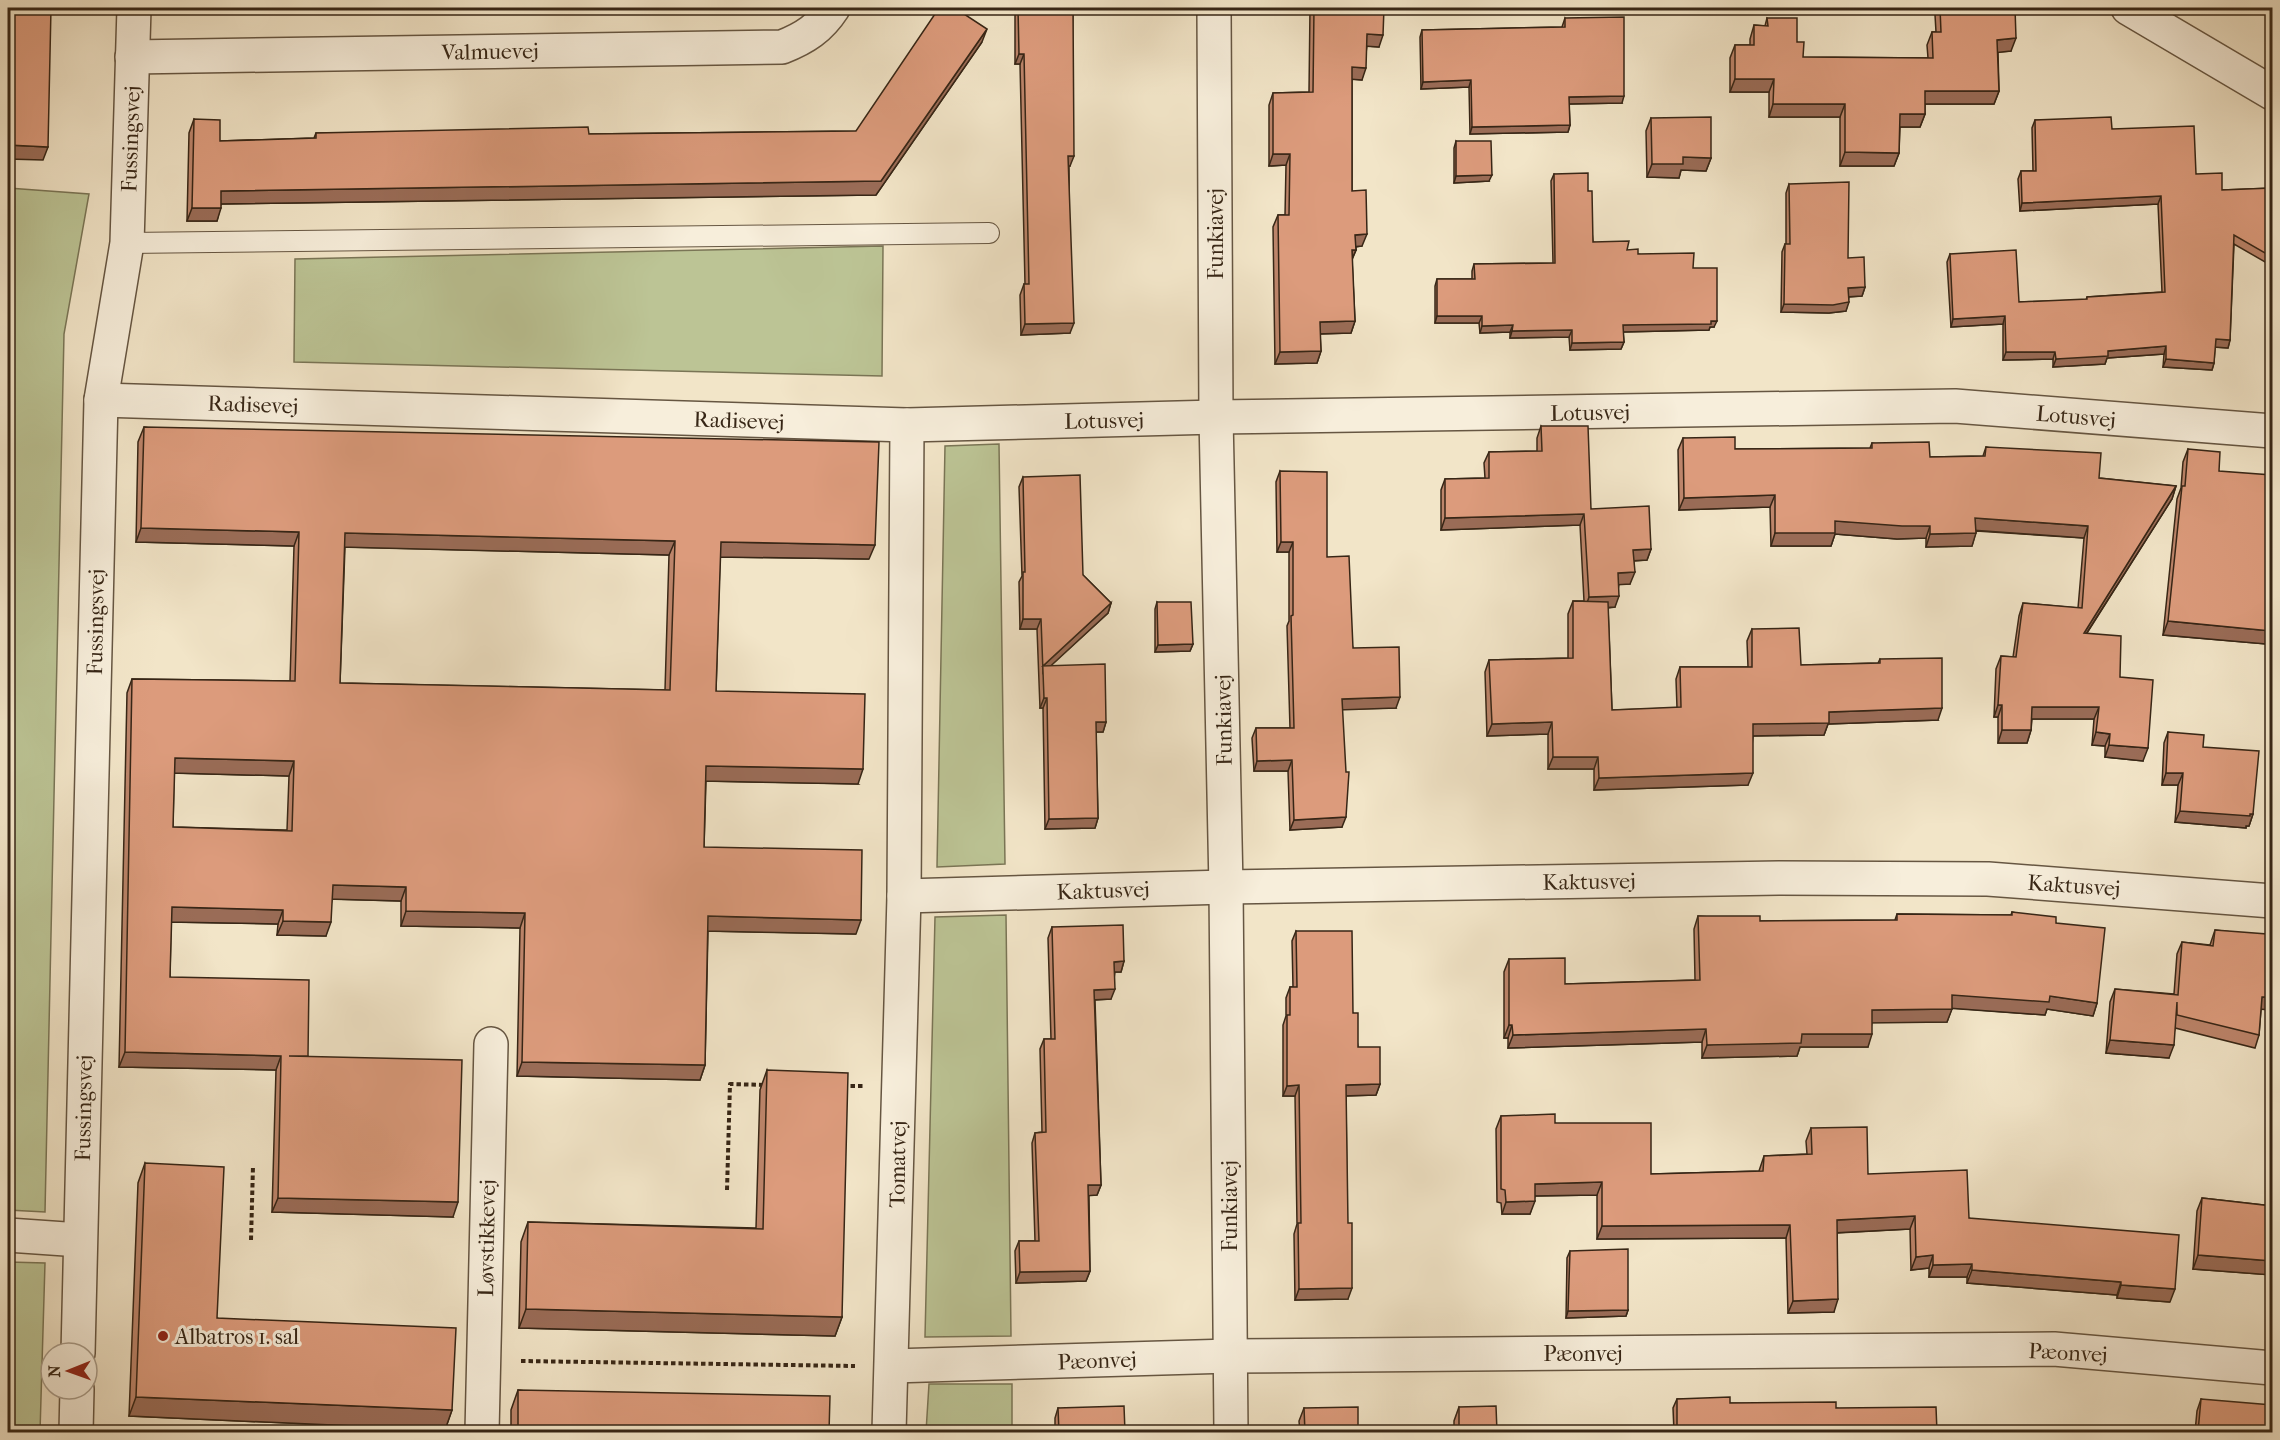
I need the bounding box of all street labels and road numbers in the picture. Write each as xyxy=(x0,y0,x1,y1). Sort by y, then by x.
street label: Valmuevej xyxy=(440,38,539,66)
street label: Fussingsvej xyxy=(116,85,146,193)
street label: Funkiavej xyxy=(1203,188,1229,280)
street label: Radisevej xyxy=(207,390,299,420)
street label: Lotusvej xyxy=(1550,399,1630,427)
street label: Lotusvej xyxy=(2035,401,2117,433)
street label: Radisevej xyxy=(693,406,785,436)
street label: Lotusvej xyxy=(1064,407,1144,435)
street label: Fussingsvej xyxy=(82,568,110,676)
street label: Funkiavej xyxy=(1210,674,1238,766)
street label: Kaktusvej xyxy=(1542,868,1636,896)
street label: Kaktusvej xyxy=(2027,870,2121,902)
street label: Kaktusvej xyxy=(1056,876,1150,906)
street label: Fussingsvej xyxy=(70,1054,98,1162)
street label: Tomatvej xyxy=(884,1120,912,1208)
street label: Funkiavej xyxy=(1217,1160,1243,1252)
street label: Løvstikkevej xyxy=(473,1179,501,1297)
street label: Pæonvej xyxy=(2028,1338,2108,1368)
street label: Pæonvej xyxy=(1543,1341,1623,1367)
street label: Pæonvej xyxy=(1057,1347,1137,1375)

